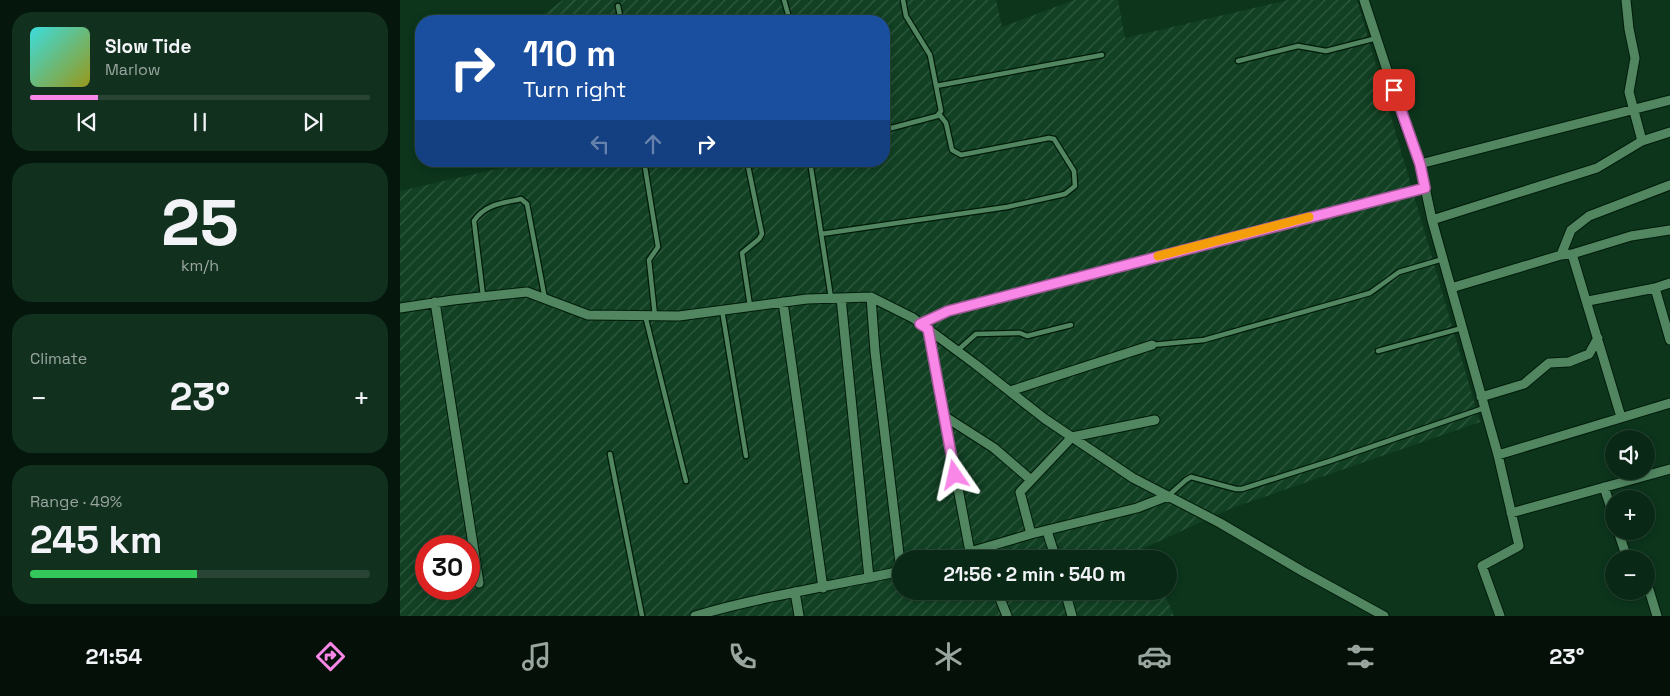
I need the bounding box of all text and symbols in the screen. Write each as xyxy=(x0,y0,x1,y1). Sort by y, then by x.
text: 110 m xyxy=(523,32,616,76)
text: Slow Tide xyxy=(105,34,191,59)
icon: right xyxy=(440,35,505,100)
text: Marlow xyxy=(105,59,161,80)
pin xyxy=(1373,69,1415,111)
text: Turn right xyxy=(523,75,626,103)
icon: arrive xyxy=(1380,76,1408,104)
icon: previous xyxy=(73,108,101,136)
icon: pause xyxy=(186,108,214,136)
icon: next xyxy=(299,108,327,136)
icon: left xyxy=(586,130,614,158)
icon: ahead xyxy=(639,130,667,158)
icon: right xyxy=(692,130,720,158)
text: 25 xyxy=(161,181,239,264)
text: km/h xyxy=(181,255,219,276)
text: Climate xyxy=(30,348,87,369)
text: 23° xyxy=(170,373,230,421)
text: − xyxy=(30,380,47,416)
text: + xyxy=(353,380,370,416)
map controls xyxy=(1605,430,1655,600)
button: sound xyxy=(1605,430,1655,480)
position arrow xyxy=(928,448,980,500)
button: + xyxy=(1605,490,1655,540)
text: Range · 49% xyxy=(30,491,122,512)
text: 245 km xyxy=(30,516,162,564)
speed limit sign: 30 xyxy=(415,535,480,600)
button: − xyxy=(1605,550,1655,600)
text: 21:56 · 2 min · 540 m xyxy=(943,562,1126,587)
icon: directions xyxy=(313,639,348,674)
icon: music xyxy=(519,639,554,674)
icon: phone xyxy=(725,639,760,674)
icon: climate xyxy=(931,639,966,674)
icon: car xyxy=(1137,639,1172,674)
icon: filters xyxy=(1343,639,1378,674)
text: 21:54 xyxy=(86,642,142,670)
text: 23° xyxy=(1549,642,1584,670)

